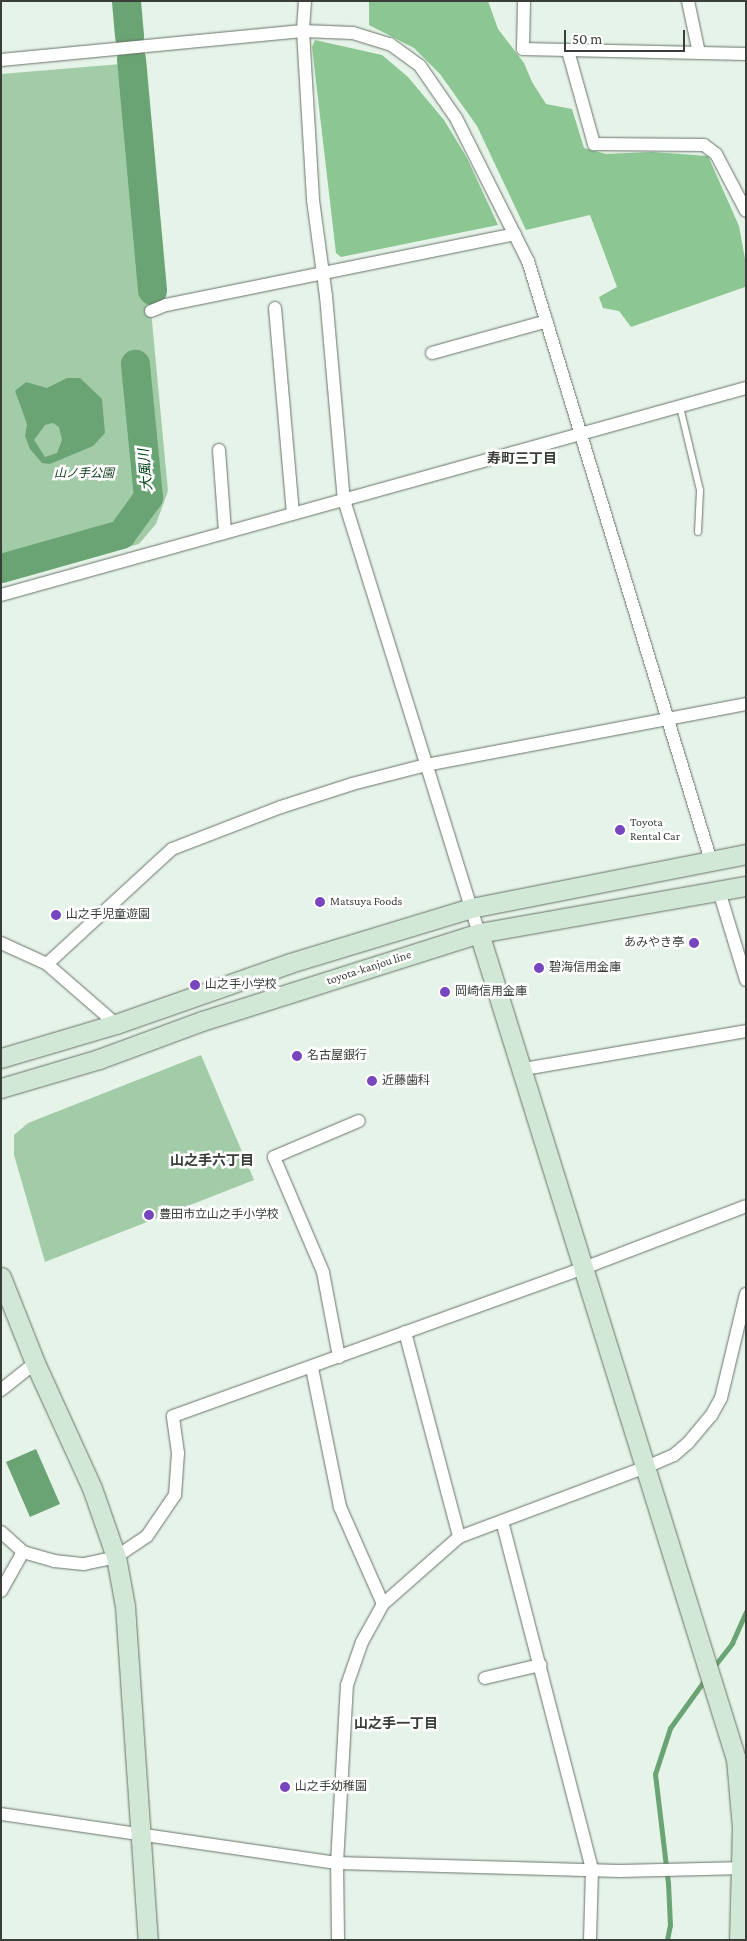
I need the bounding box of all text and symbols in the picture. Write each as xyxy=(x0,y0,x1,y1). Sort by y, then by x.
scale bar xyxy=(567,20,688,52)
text: 50 m xyxy=(572,31,602,47)
water label: 大風川 xyxy=(135,448,155,492)
district label: 寿町三丁目 xyxy=(487,450,557,466)
park label: 山ノ手公園 xyxy=(54,467,114,481)
place label: Toyota Rental Car xyxy=(630,816,680,844)
marker: Toyota Rental Car xyxy=(614,824,626,836)
place label: Matsuya Foods xyxy=(330,895,402,909)
marker: Matsuya Foods xyxy=(314,896,326,908)
place label: 山之手児童遊園 xyxy=(66,908,150,922)
marker: 山之手児童遊園 xyxy=(50,909,62,921)
place label: あみやき亭 xyxy=(624,936,684,950)
marker: あみやき亭 xyxy=(688,937,700,949)
street label: toyota-kanjou line xyxy=(325,948,413,988)
place label: 碧海信用金庫 xyxy=(549,961,621,975)
marker: 碧海信用金庫 xyxy=(533,962,545,974)
place label: 山之手小学校 xyxy=(205,978,277,992)
marker: 山之手小学校 xyxy=(189,979,201,991)
place label: 岡崎信用金庫 xyxy=(455,985,527,999)
marker: 岡崎信用金庫 xyxy=(439,986,451,998)
place label: 名古屋銀行 xyxy=(307,1049,367,1063)
marker: 名古屋銀行 xyxy=(291,1050,303,1062)
place label: 近藤歯科 xyxy=(382,1074,430,1088)
marker: 近藤歯科 xyxy=(366,1075,378,1087)
district label: 山之手六丁目 xyxy=(170,1152,254,1168)
place label: 豊田市立山之手小学校 xyxy=(159,1208,279,1222)
marker: 豊田市立山之手小学校 xyxy=(143,1209,155,1221)
district label: 山之手一丁目 xyxy=(354,1715,438,1731)
place label: 山之手幼稚園 xyxy=(295,1780,367,1794)
marker: 山之手幼稚園 xyxy=(279,1781,291,1793)

